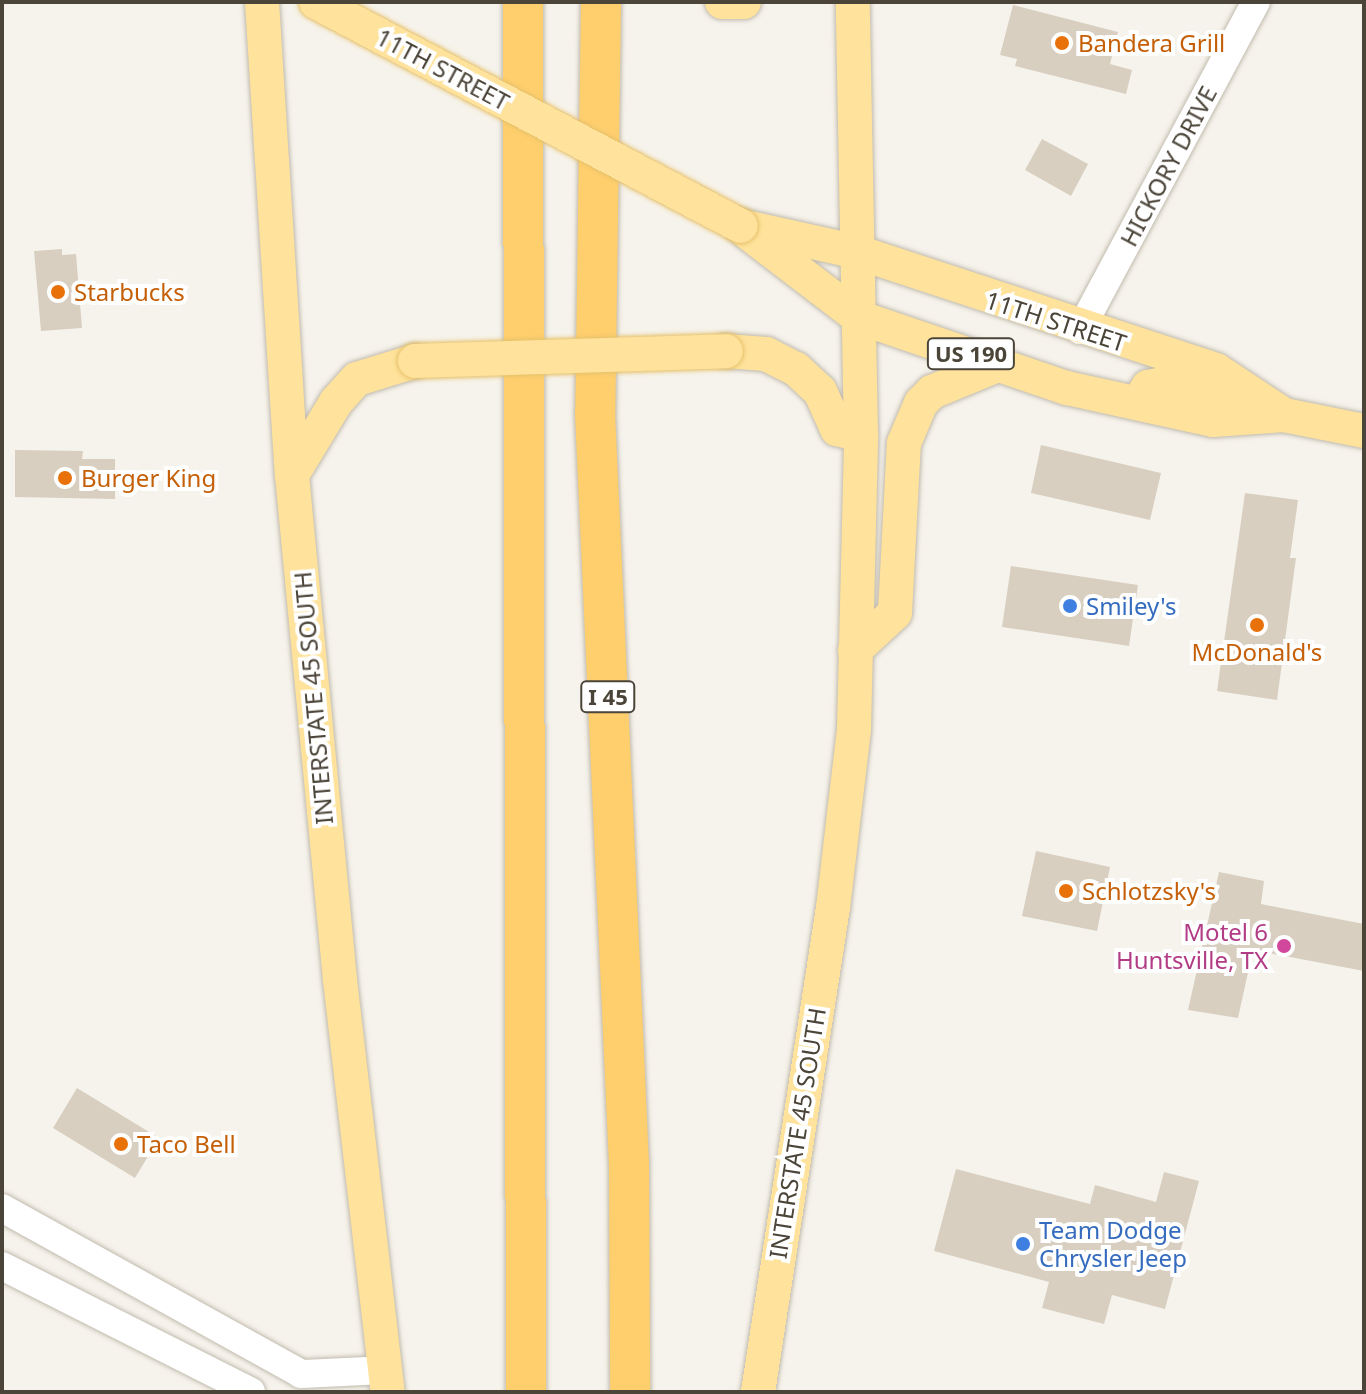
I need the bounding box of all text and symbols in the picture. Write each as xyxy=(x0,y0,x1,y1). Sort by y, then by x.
street label: 11TH STREET xyxy=(372,22,514,116)
place label: Bandera Grill xyxy=(1078,29,1225,57)
marker: Bandera Grill xyxy=(1053,34,1071,52)
street label: HICKORY DRIVE xyxy=(1114,81,1222,251)
place label: Starbucks xyxy=(74,278,185,306)
marker: Starbucks xyxy=(49,283,67,301)
street label: 11TH STREET xyxy=(982,285,1130,357)
road number: US 190 xyxy=(925,336,1017,372)
place label: Burger King xyxy=(81,464,216,492)
marker: Burger King xyxy=(56,469,74,487)
street label: INTERSTATE 45 SOUTH xyxy=(288,570,338,826)
place label: Smiley's xyxy=(1086,592,1176,620)
marker: Smiley's xyxy=(1061,597,1079,615)
marker: McDonald's xyxy=(1248,616,1266,634)
place label: McDonald's xyxy=(1192,638,1322,666)
road number: I 45 xyxy=(580,679,636,715)
place label: Schlotzsky's xyxy=(1082,877,1216,905)
marker: Schlotzsky's xyxy=(1057,882,1075,900)
place label: Motel 6 Huntsville, TX xyxy=(1116,918,1268,974)
marker: Motel 6 Huntsville, TX xyxy=(1275,937,1293,955)
street label: INTERSTATE 45 SOUTH xyxy=(763,1005,831,1261)
place label: Taco Bell xyxy=(137,1130,236,1158)
marker: Taco Bell xyxy=(112,1135,130,1153)
place label: Team Dodge Chrysler Jeep xyxy=(1039,1216,1187,1272)
marker: Team Dodge Chrysler Jeep xyxy=(1014,1235,1032,1253)

